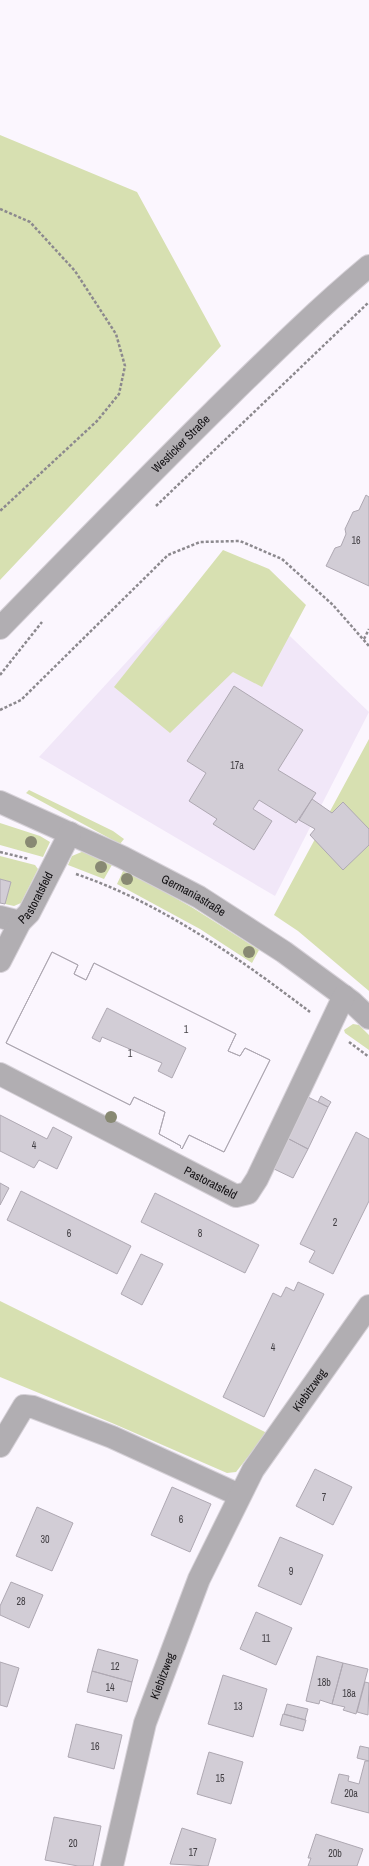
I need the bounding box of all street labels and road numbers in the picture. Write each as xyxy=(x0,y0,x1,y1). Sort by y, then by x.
street label: Westicker Straße xyxy=(148,411,213,476)
street label: Pastoratsfeld xyxy=(15,869,57,927)
street label: Germaniastraße xyxy=(159,871,229,920)
street label: Pastoratsfeld xyxy=(181,1163,240,1203)
street label: Kiebitzweg xyxy=(289,1365,330,1415)
street label: Kiebitzweg xyxy=(147,1650,179,1702)

